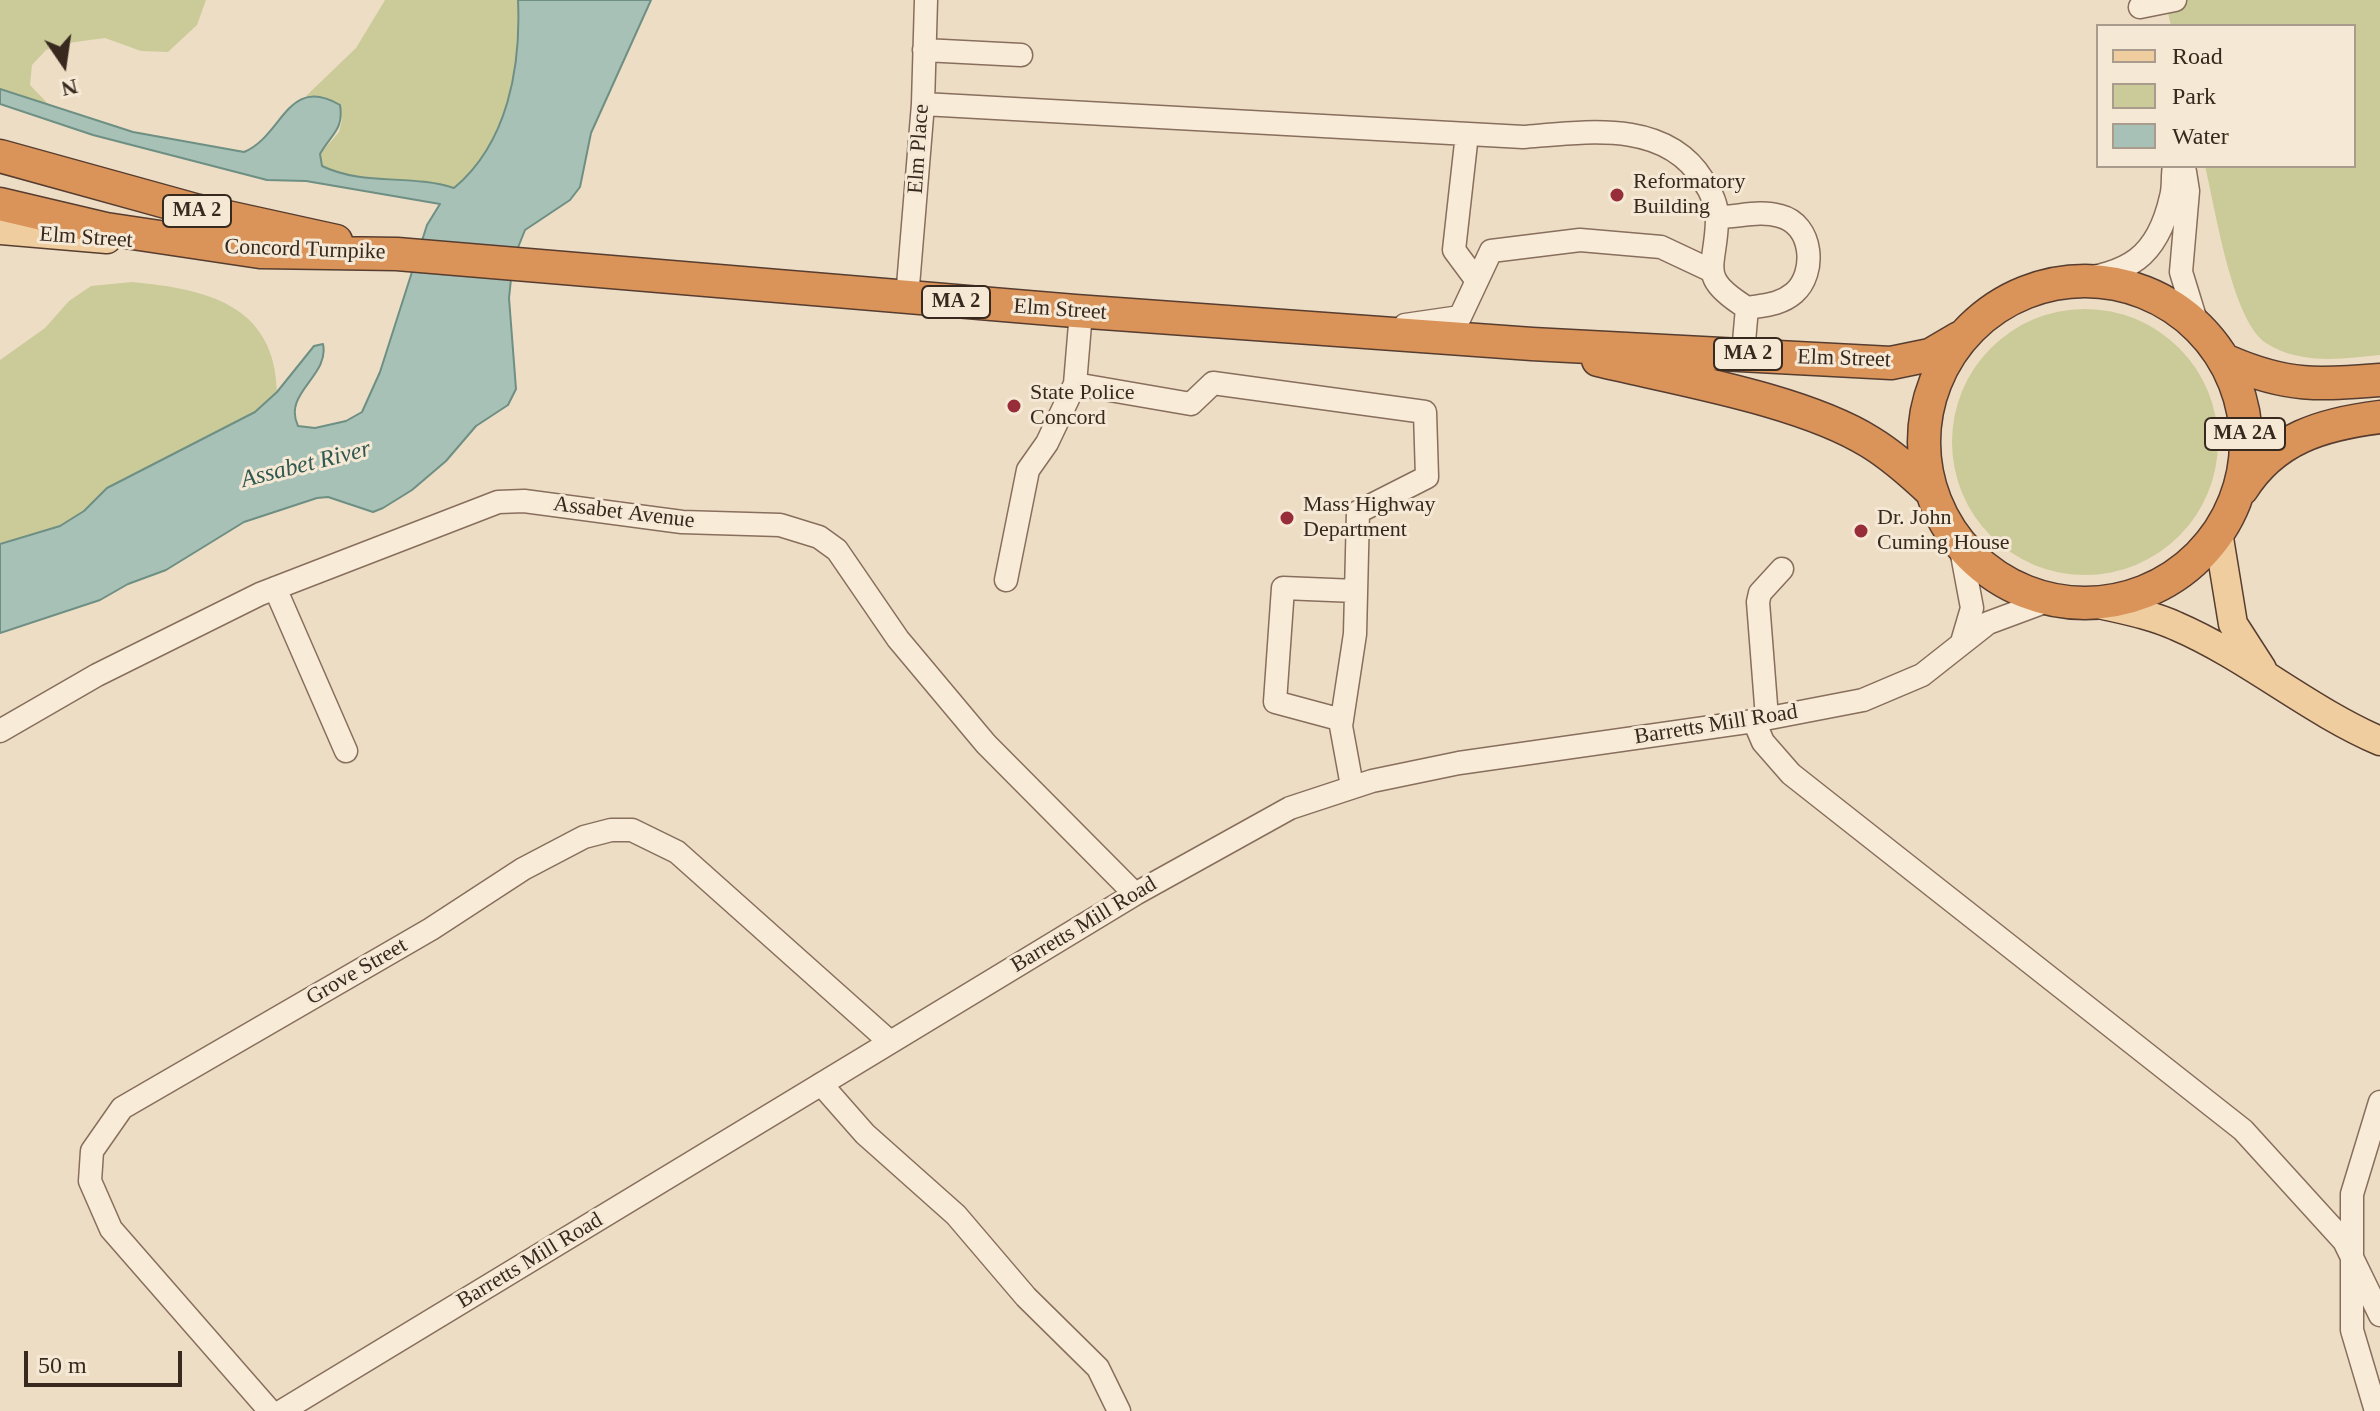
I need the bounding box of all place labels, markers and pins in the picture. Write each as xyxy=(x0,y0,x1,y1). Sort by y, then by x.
place label: Reformatory Building xyxy=(1633,169,1745,220)
marker: Reformatory Building xyxy=(1608,186,1626,204)
place label: State Police Concord xyxy=(1030,380,1134,432)
marker: State Police Concord xyxy=(1005,397,1023,415)
place label: Mass Highway Department xyxy=(1303,492,1436,544)
place label: Dr. John Cuming House xyxy=(1877,505,2010,556)
marker: Mass Highway Department xyxy=(1278,509,1296,527)
marker: Dr. John Cuming House xyxy=(1852,522,1870,540)

